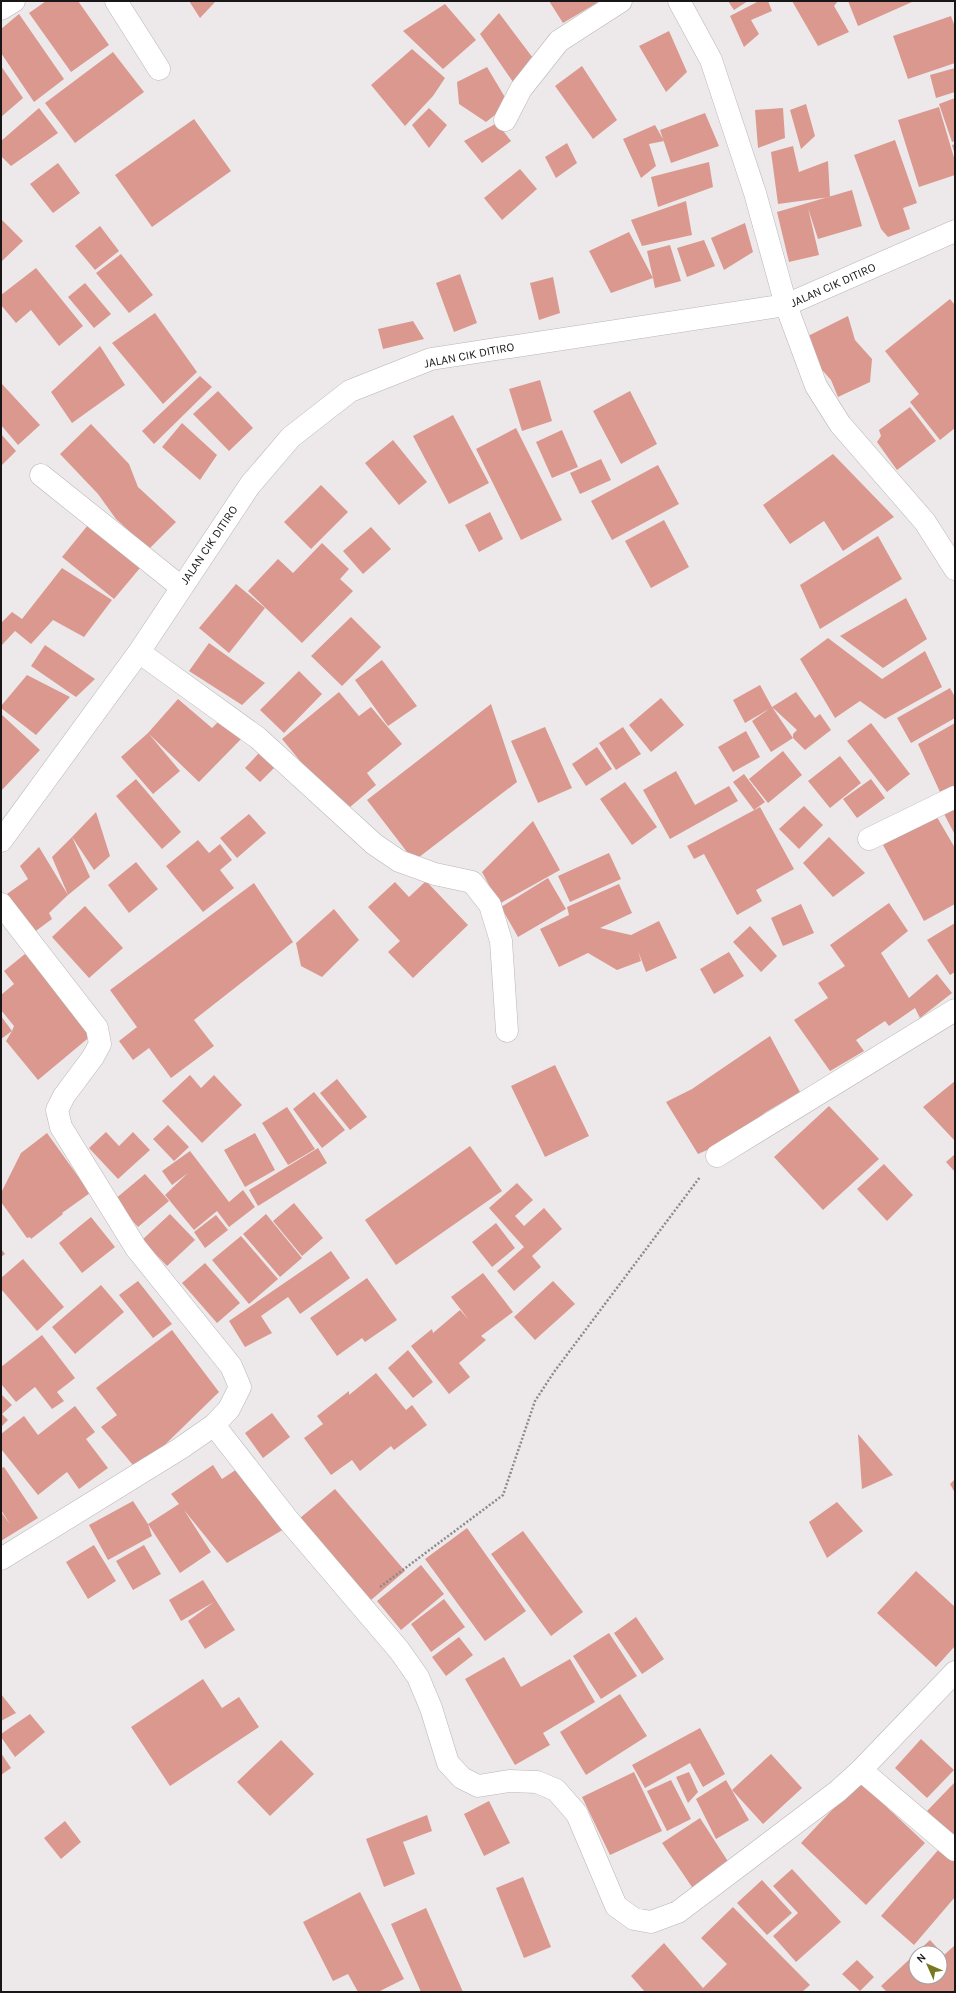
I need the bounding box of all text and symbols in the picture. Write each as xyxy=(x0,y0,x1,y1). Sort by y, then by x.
street label: JALAN CIK DITIRO xyxy=(788,260,878,310)
street label: JALAN CIK DITIRO xyxy=(423,339,516,371)
street label: JALAN CIK DITIRO xyxy=(178,503,241,587)
north arrow xyxy=(908,1945,948,1985)
text: N xyxy=(914,1951,929,1966)

